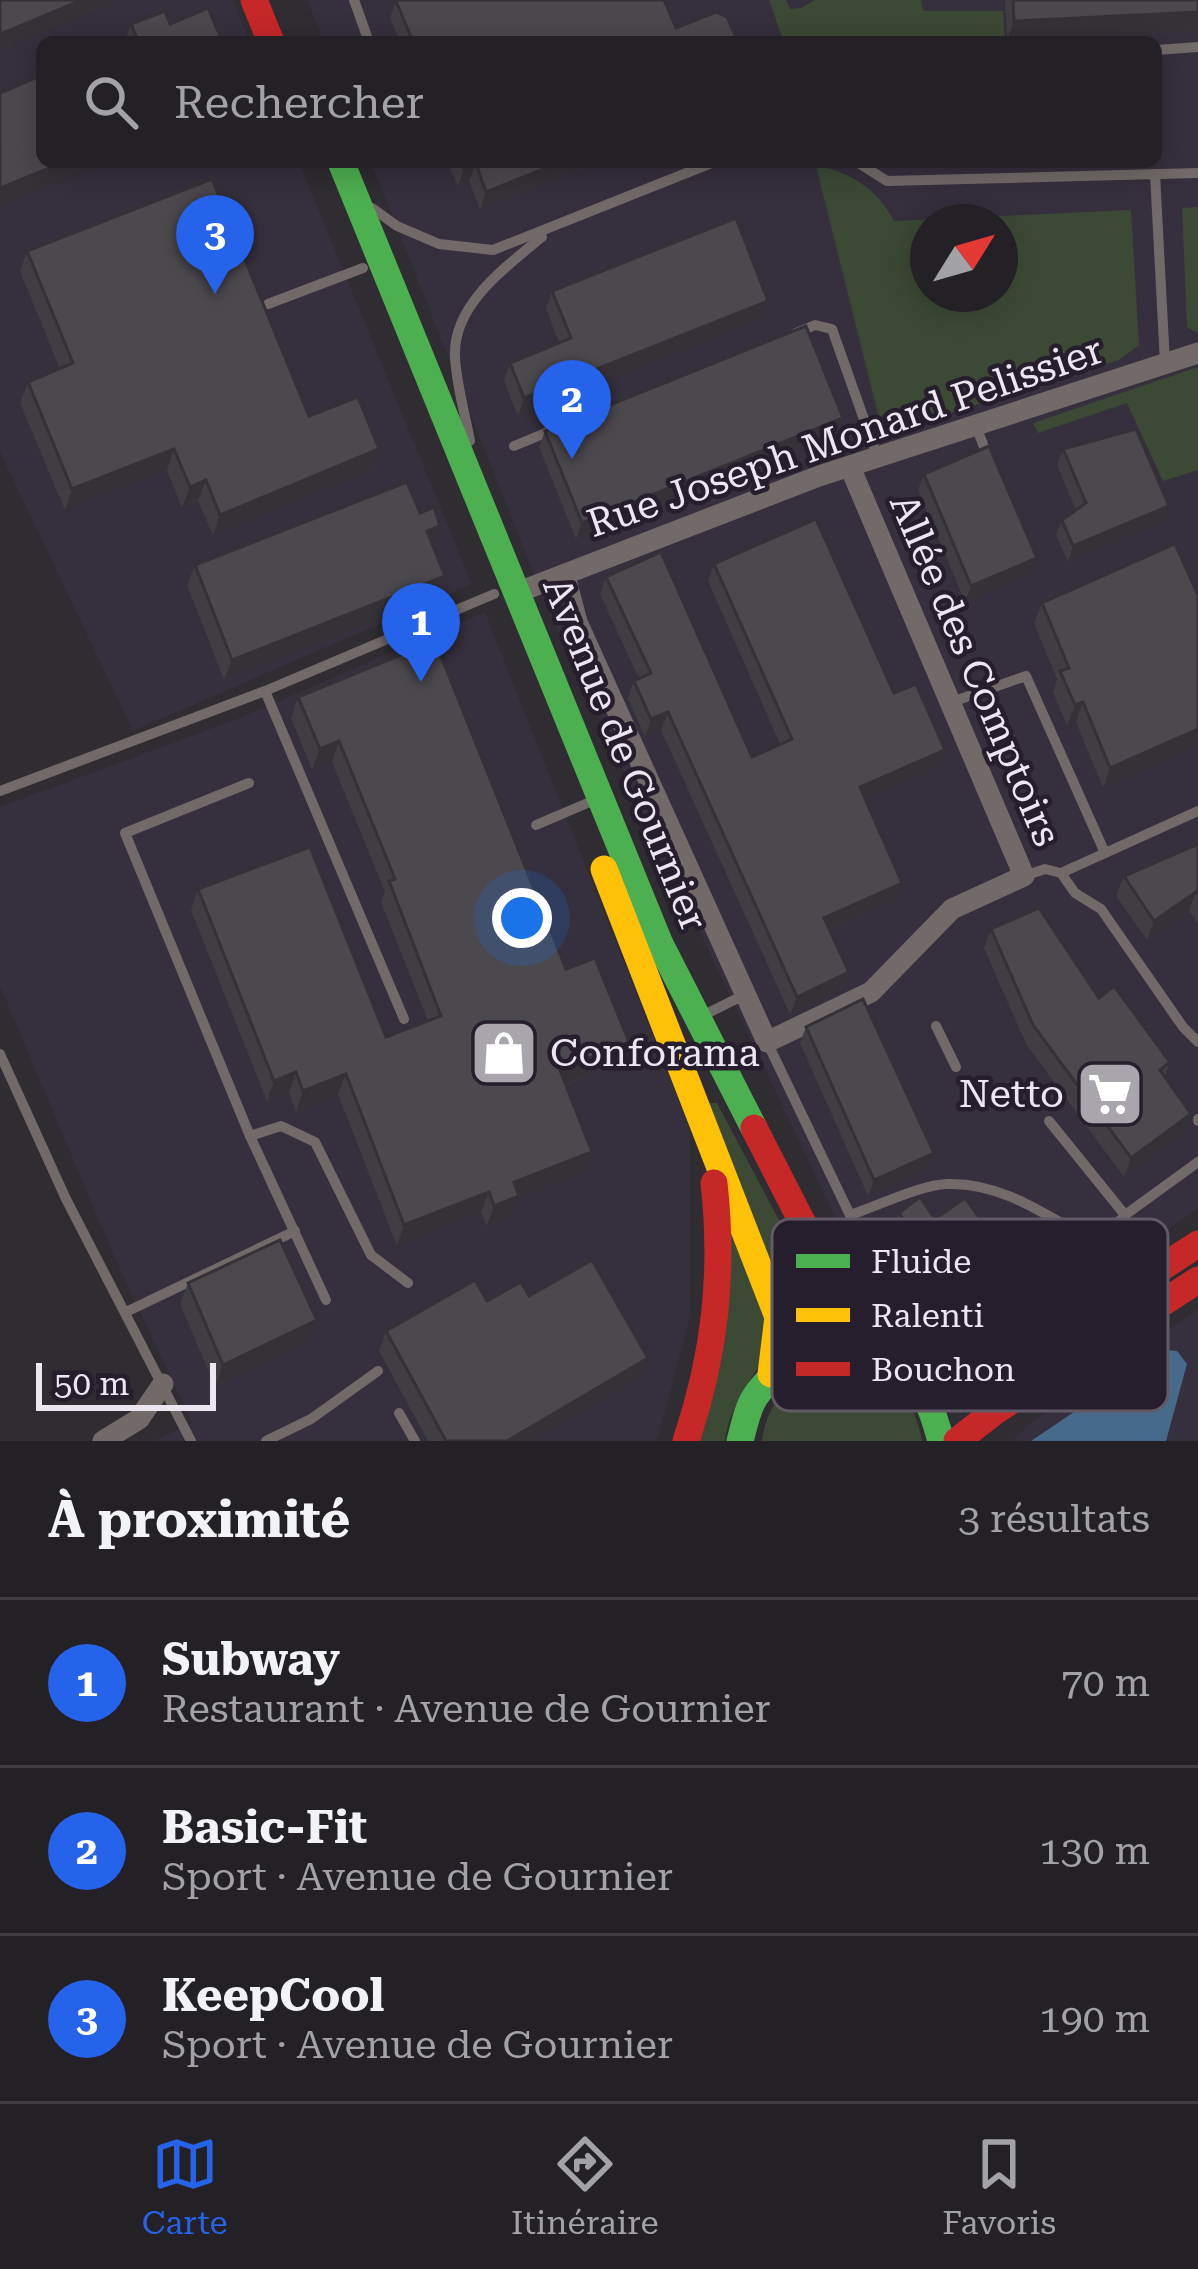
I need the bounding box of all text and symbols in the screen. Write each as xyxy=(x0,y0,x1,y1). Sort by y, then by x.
search box xyxy=(36,36,1162,168)
icon: search xyxy=(78,69,144,135)
text: Rechercher xyxy=(174,76,424,129)
pin: 3 xyxy=(176,195,254,294)
north arrow xyxy=(910,204,1018,312)
street label: Rue Joseph Monard Pelissier xyxy=(581,327,1109,547)
pin: 2 xyxy=(533,360,611,459)
street label: Allée des Comptoirs xyxy=(880,487,1070,853)
street label: Avenue de Gournier xyxy=(533,571,717,937)
pin: 1 xyxy=(382,583,460,682)
your location xyxy=(492,888,552,948)
shop icon: Conforama xyxy=(469,1018,539,1088)
place label: Conforama xyxy=(550,1030,760,1076)
supermarket icon: Netto xyxy=(1075,1059,1145,1129)
place label: Netto xyxy=(959,1071,1064,1117)
legend xyxy=(772,1219,1168,1411)
text: Fluide xyxy=(871,1242,971,1281)
text: Ralenti xyxy=(871,1296,984,1335)
text: Bouchon xyxy=(871,1350,1015,1389)
scale bar xyxy=(36,1357,216,1410)
text: 50 m xyxy=(54,1364,129,1403)
text: À proximité xyxy=(48,1490,350,1549)
text: 3 résultats xyxy=(958,1496,1150,1542)
text: Subway xyxy=(162,1633,340,1686)
text: 1 xyxy=(76,1660,98,1706)
text: 70 m xyxy=(1061,1660,1150,1706)
text: Restaurant · Avenue de Gournier xyxy=(162,1686,771,1732)
text: Basic-Fit xyxy=(162,1801,367,1854)
text: 2 xyxy=(76,1828,98,1874)
text: 130 m xyxy=(1039,1828,1150,1874)
text: Sport · Avenue de Gournier xyxy=(162,1854,673,1900)
text: KeepCool xyxy=(162,1969,384,2022)
text: 3 xyxy=(76,1996,98,2042)
text: 190 m xyxy=(1039,1996,1150,2042)
text: Sport · Avenue de Gournier xyxy=(162,2022,673,2068)
tab: Carte xyxy=(142,2131,228,2242)
tab: Itinéraire xyxy=(511,2131,659,2242)
tab: Favoris xyxy=(942,2131,1056,2242)

